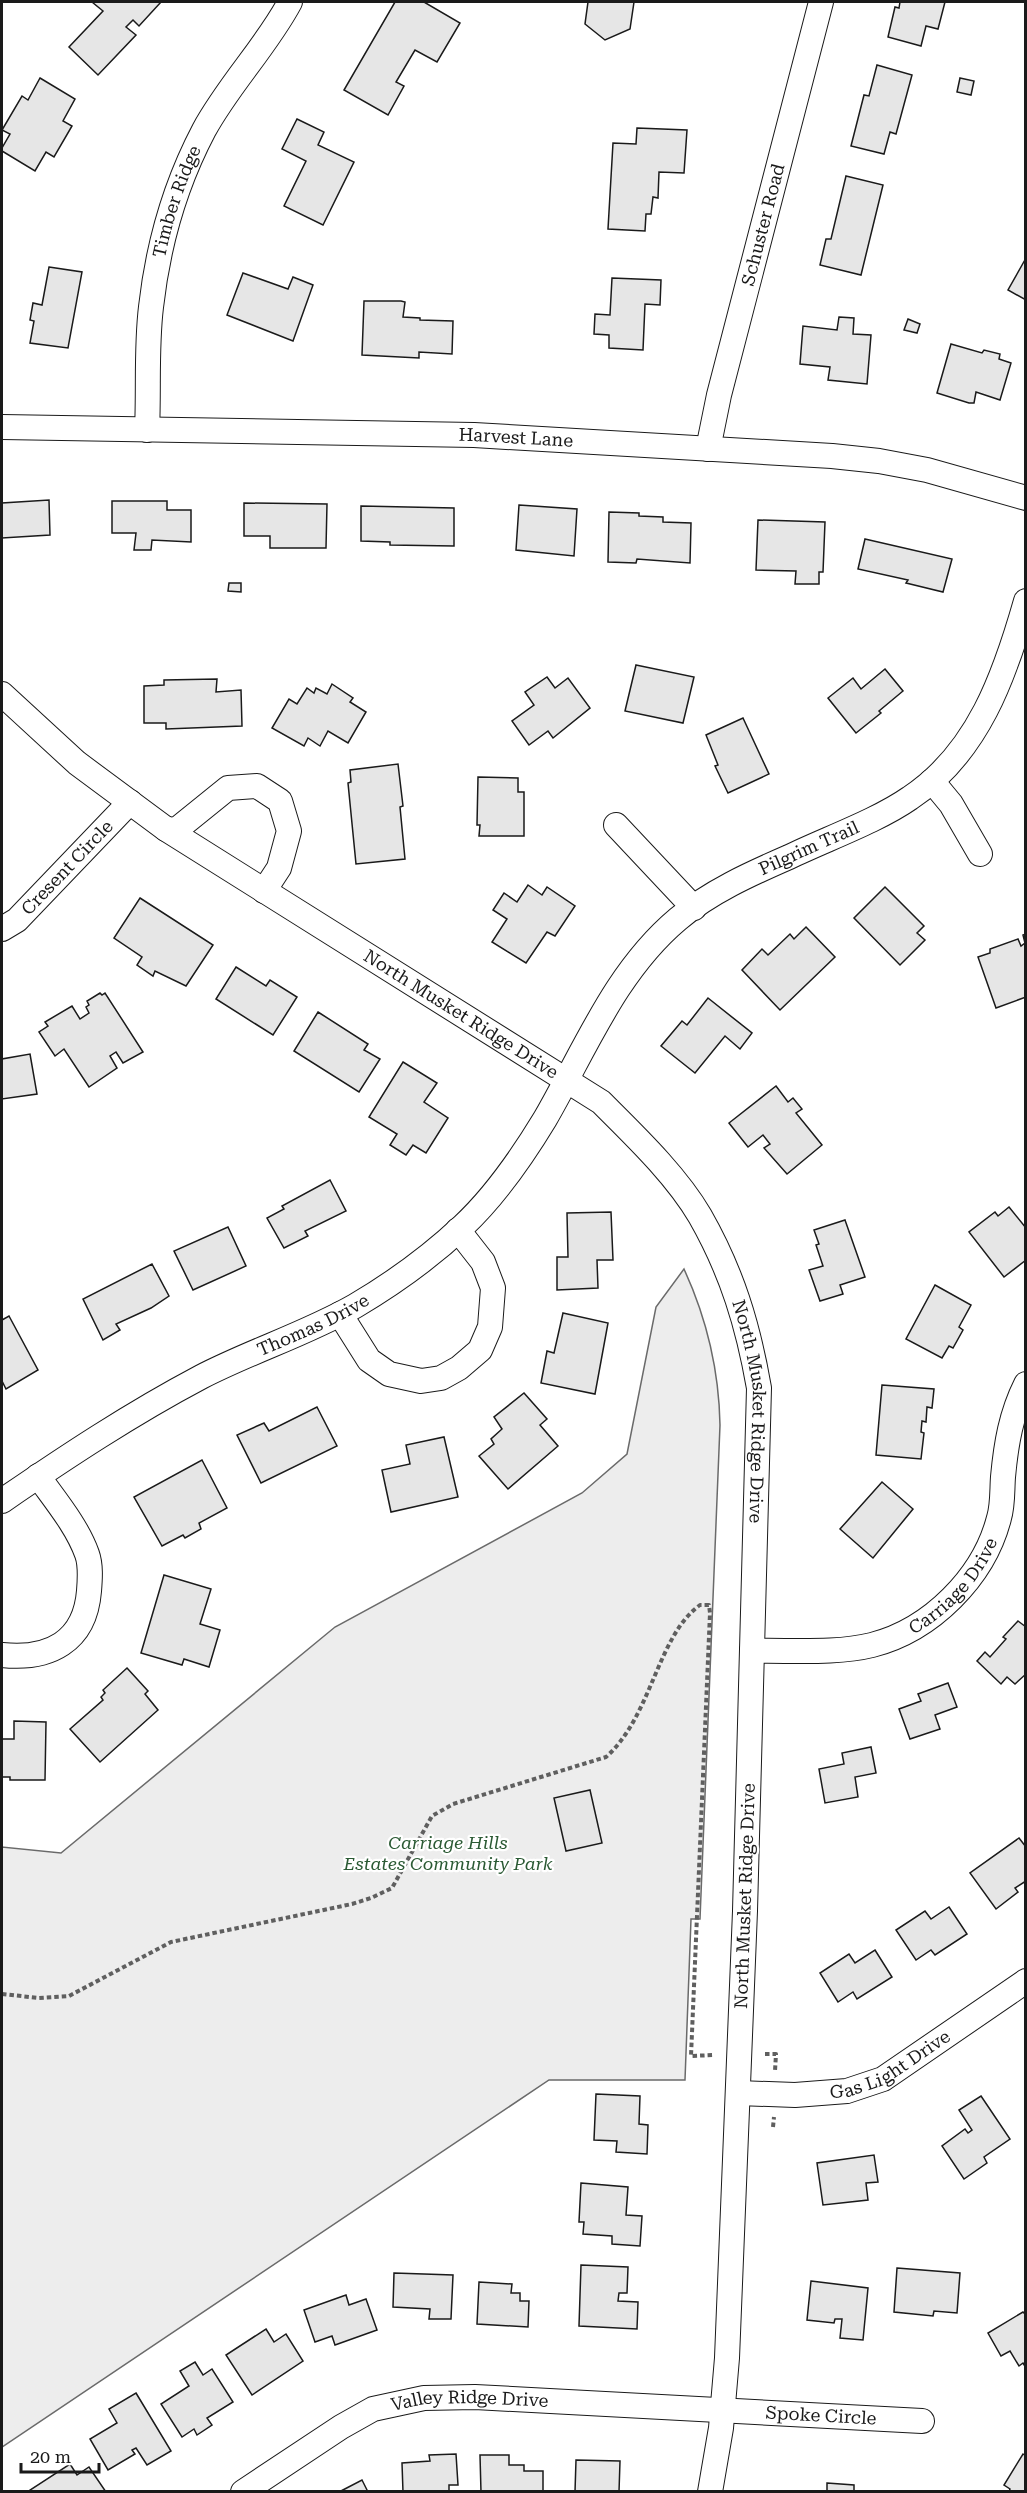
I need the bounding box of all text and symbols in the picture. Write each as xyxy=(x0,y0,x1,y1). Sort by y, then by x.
street label: Timber Ridge xyxy=(148,142,205,259)
street label: Schuster Road xyxy=(737,161,789,288)
street label: Harvest Lane xyxy=(458,424,574,451)
street label: Cresent Circle xyxy=(17,816,117,919)
street label: Pilgrim Trail xyxy=(755,816,862,879)
street label: North Musket Ridge Drive xyxy=(360,945,563,1083)
street label: Thomas Drive xyxy=(254,1289,373,1360)
street label: North Musket Ridge Drive xyxy=(728,1297,770,1524)
street label: Carriage Drive xyxy=(905,1534,1001,1638)
street label: North Musket Ridge Drive xyxy=(730,1783,759,2009)
park label: Carriage Hills Estates Community Park xyxy=(343,1832,553,1874)
street label: Gas Light Drive xyxy=(829,2025,954,2102)
street label: Valley Ridge Drive xyxy=(389,2386,549,2415)
street label: Spoke Circle xyxy=(765,2402,877,2429)
scale bar xyxy=(21,2436,99,2474)
text: 20 m xyxy=(30,2446,71,2467)

